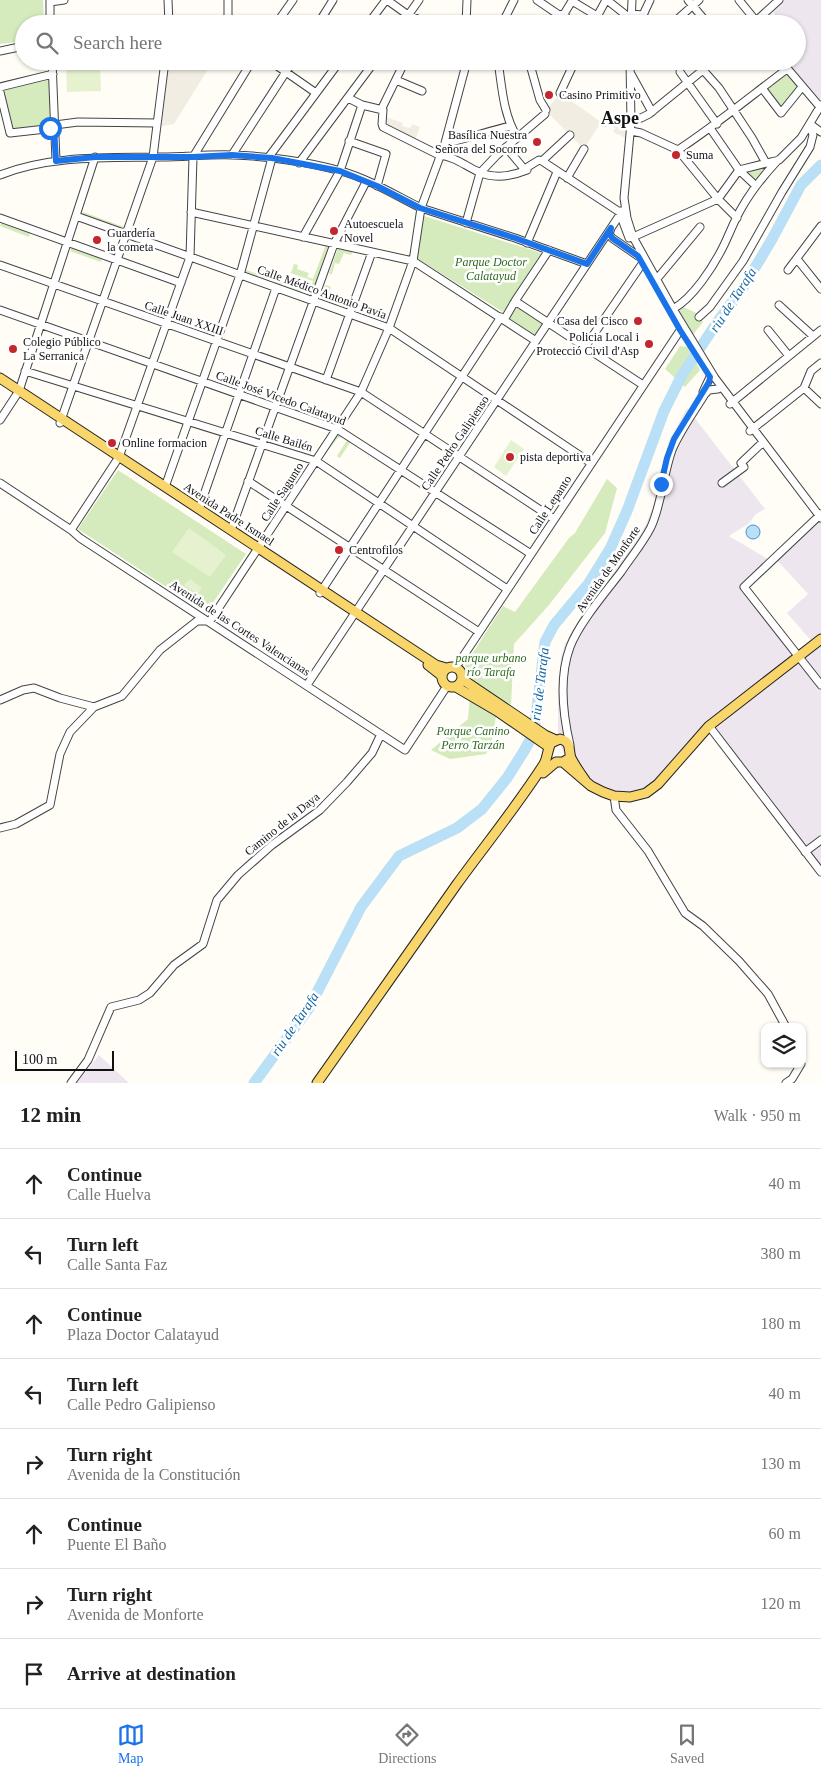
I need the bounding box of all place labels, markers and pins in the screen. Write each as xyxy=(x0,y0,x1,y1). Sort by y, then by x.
place label: Casino Primitivo xyxy=(559,88,641,102)
marker: Casino Primitivo xyxy=(543,89,555,101)
place label: Basílica Nuestra Señora del Socorro xyxy=(435,128,528,156)
marker: Basílica Nuestra Señora del Socorro xyxy=(531,136,543,148)
place label: Suma xyxy=(686,148,714,162)
marker: Suma xyxy=(670,149,682,161)
place label: Autoescuela Novel xyxy=(344,217,404,245)
marker: Autoescuela Novel xyxy=(328,225,340,237)
place label: Guardería la cometa xyxy=(107,226,156,254)
marker: Guardería la cometa xyxy=(91,234,103,246)
place label: Casa del Cisco xyxy=(557,314,628,328)
marker: Casa del Cisco xyxy=(632,315,644,327)
place label: Policia Local i Protecció Civil d'Asp xyxy=(536,330,640,358)
place label: Colegio Público La Serranica xyxy=(23,335,101,363)
marker: Policia Local i Protecció Civil d'Asp xyxy=(643,338,655,350)
marker: Colegio Público La Serranica xyxy=(7,343,19,355)
place label: Online formacion xyxy=(122,436,207,450)
marker: Online formacion xyxy=(106,437,118,449)
place label: pista deportiva xyxy=(520,450,592,464)
marker: pista deportiva xyxy=(504,451,516,463)
place label: Centrofilos xyxy=(349,543,403,557)
marker: Centrofilos xyxy=(333,544,345,556)

